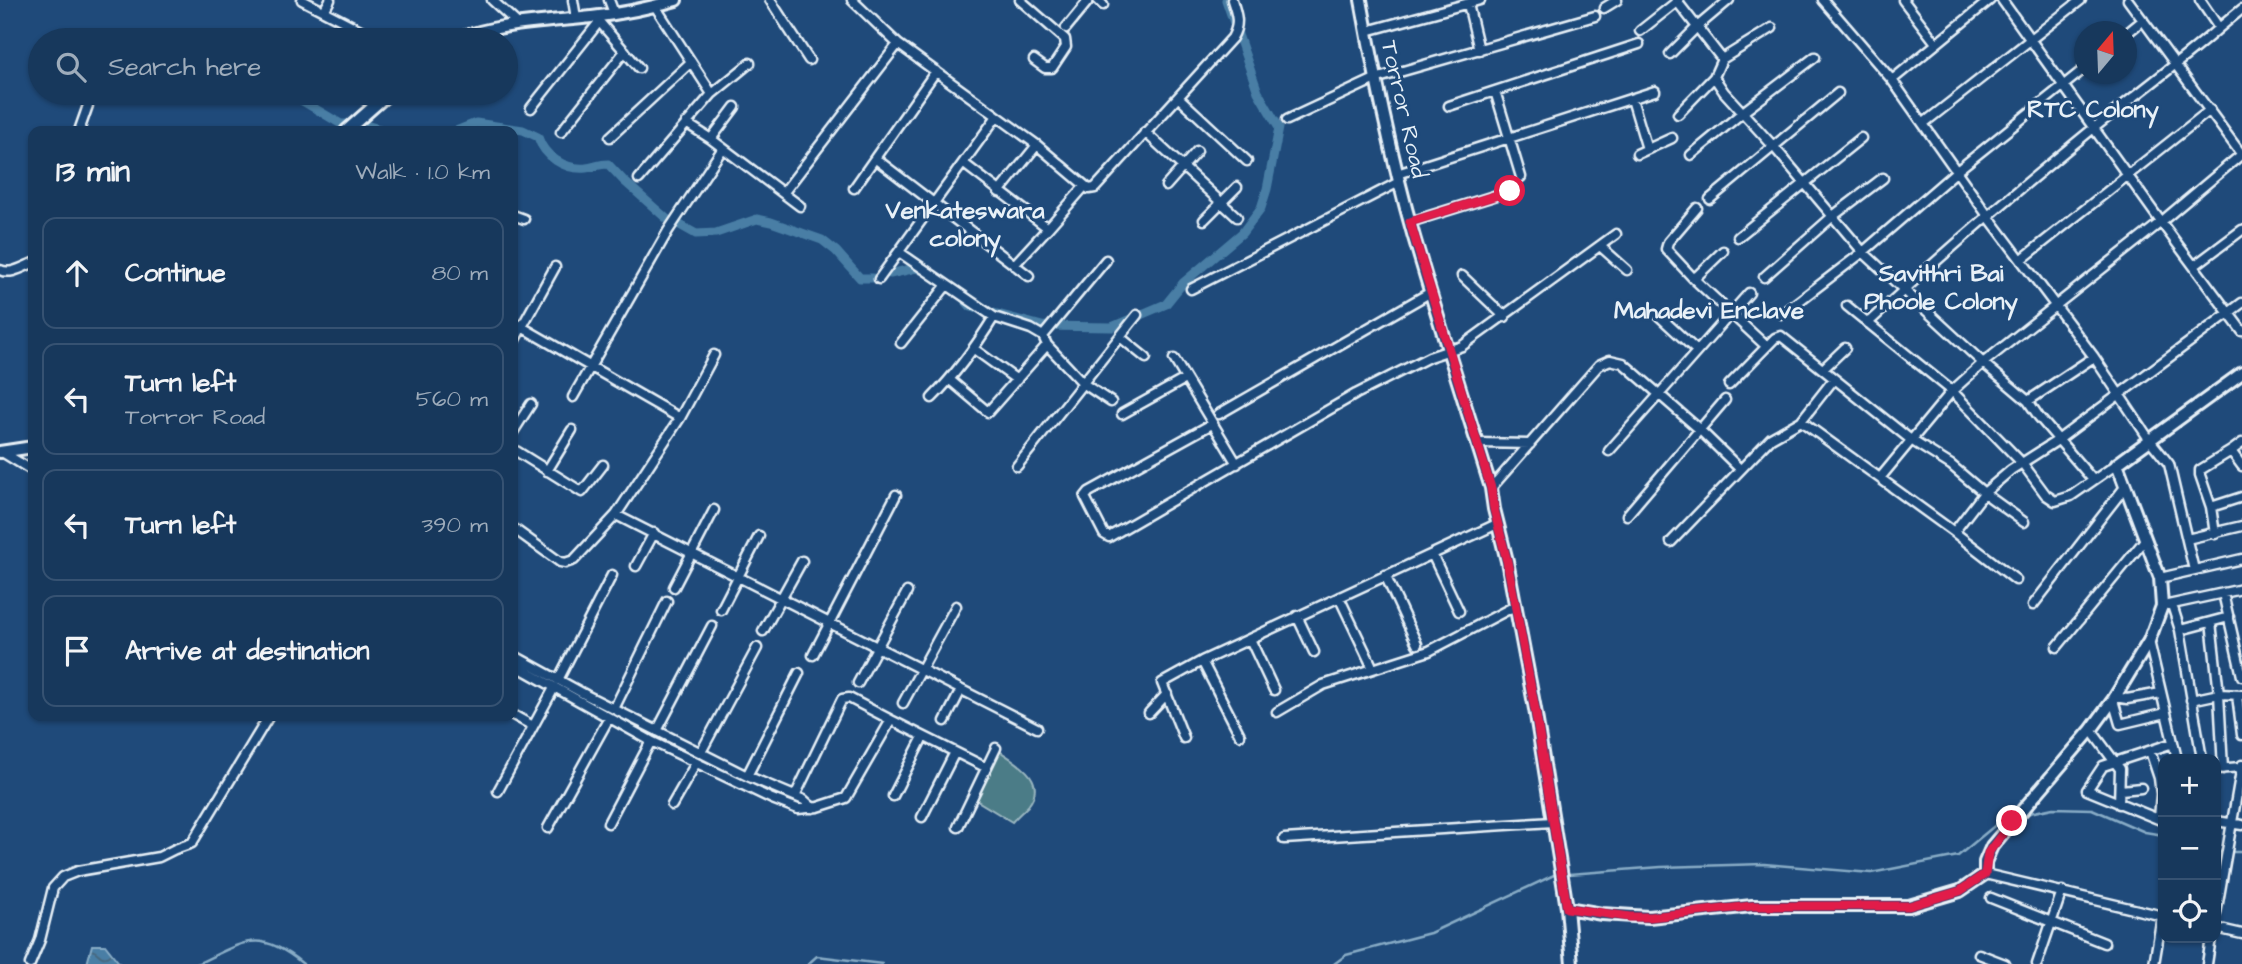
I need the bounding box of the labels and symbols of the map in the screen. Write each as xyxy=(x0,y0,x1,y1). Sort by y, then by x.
north arrow xyxy=(2074,21,2137,84)
street label: Torror Road xyxy=(1373,37,1435,181)
district label: RTC Colony xyxy=(2027,93,2160,129)
route start xyxy=(1494,175,1525,206)
district label: Venkateswara colony xyxy=(885,194,1045,258)
district label: Savithri Bai Phoole Colony xyxy=(1864,257,2019,321)
district label: Mahadevi Enclave xyxy=(1614,294,1804,328)
route end xyxy=(1996,805,2027,836)

